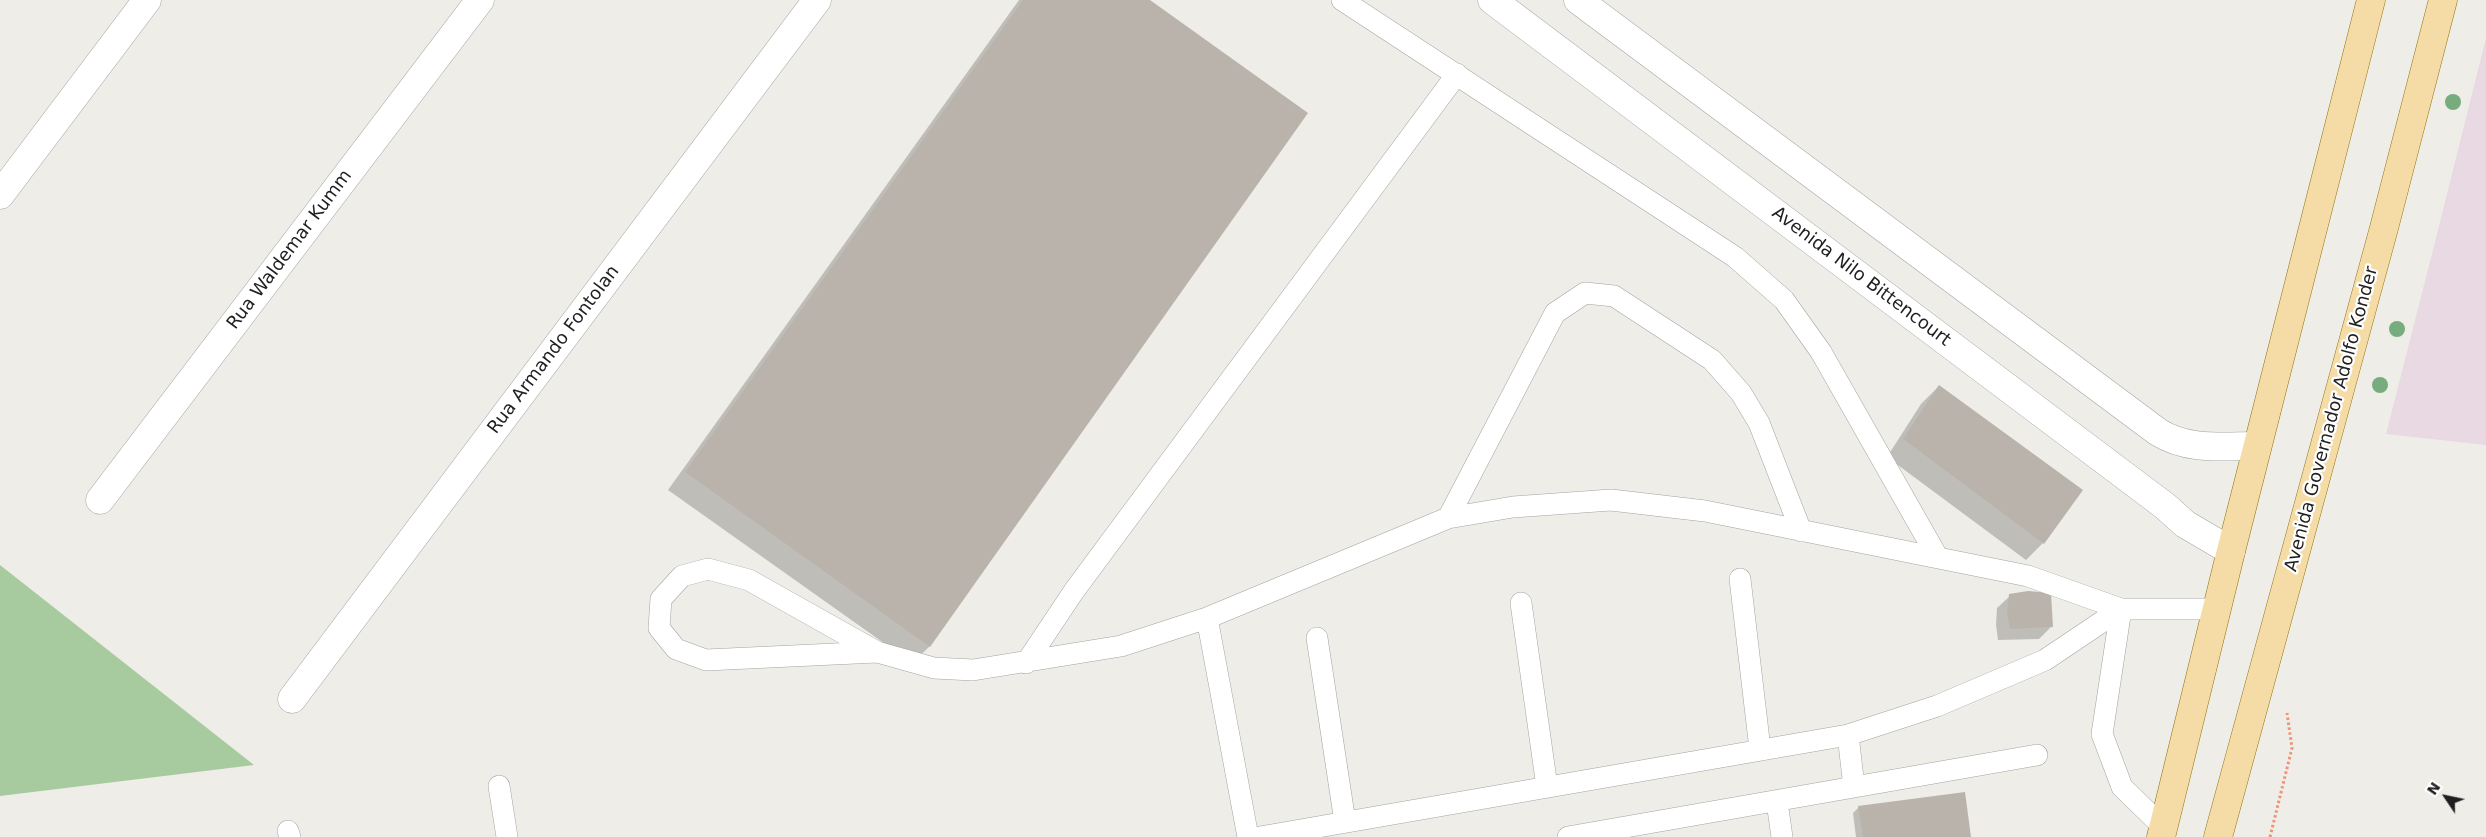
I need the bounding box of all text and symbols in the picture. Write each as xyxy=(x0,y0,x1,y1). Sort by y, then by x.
street label: Rua Waldemar Kumm xyxy=(223,166,357,334)
street label: Avenida Nilo Bittencourt xyxy=(1767,203,1955,351)
street label: Rua Armando Fontolan xyxy=(484,262,624,438)
street label: Avenida Governador Adolfo Konder xyxy=(2281,264,2383,574)
north arrow xyxy=(2421,772,2471,822)
text: N xyxy=(2424,779,2443,798)

